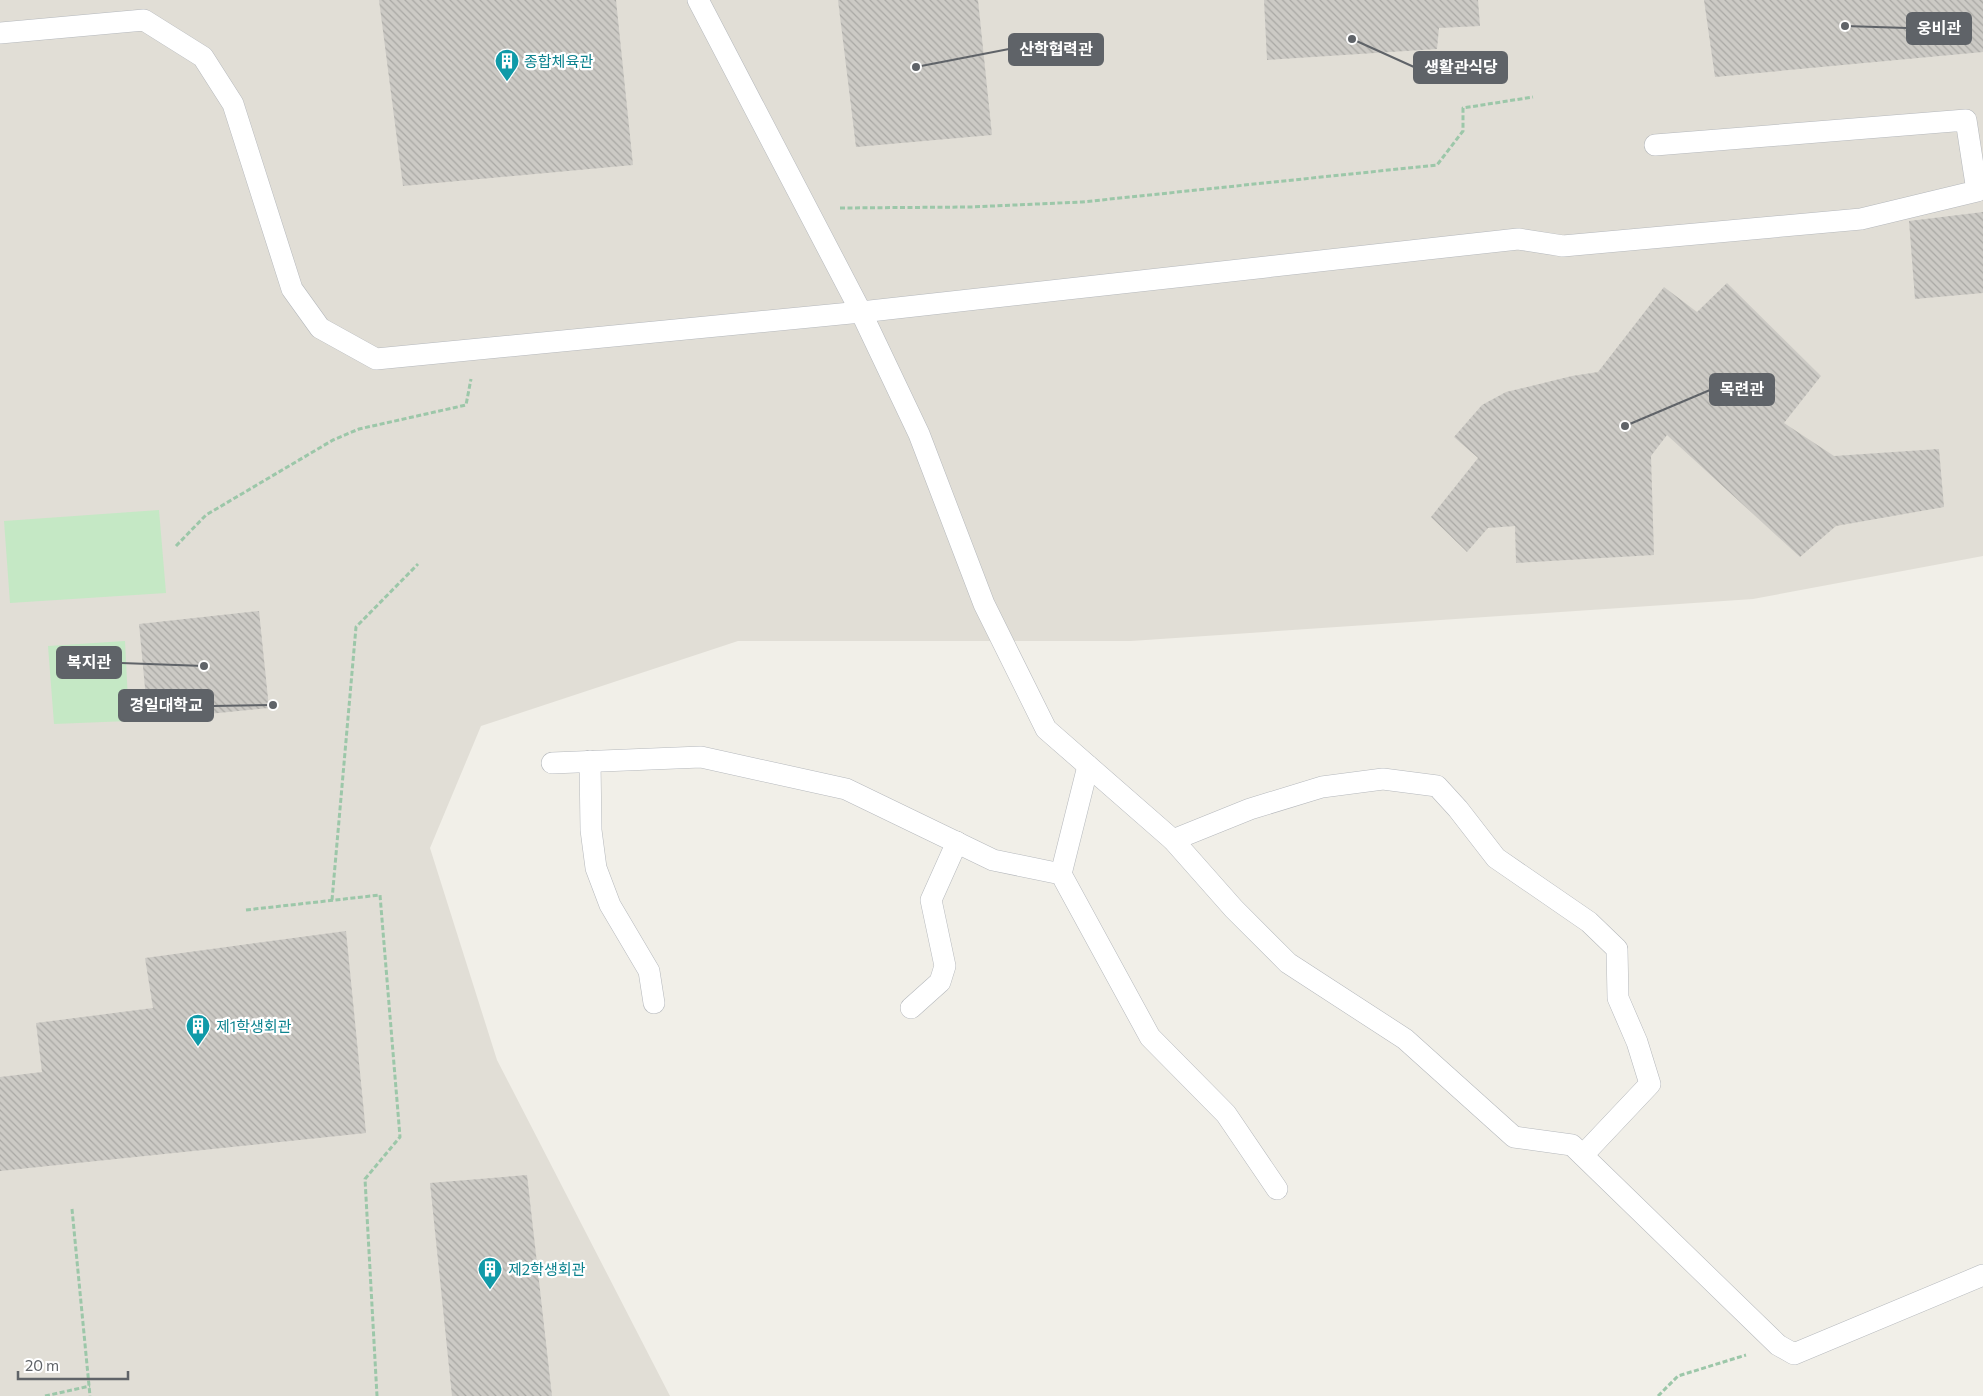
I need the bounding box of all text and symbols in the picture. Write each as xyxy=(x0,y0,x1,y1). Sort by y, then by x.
callout: 웅비관 xyxy=(1907,13,1971,44)
text: 웅비관 xyxy=(1917,18,1961,37)
callout: 산학협력관 xyxy=(1009,34,1103,65)
text: 산학협력관 xyxy=(1019,39,1093,58)
building icon: 종합체육관 xyxy=(494,48,520,82)
place label: 종합체육관 xyxy=(524,52,593,70)
callout: 생활관식당 xyxy=(1414,52,1507,83)
text: 생활관식당 xyxy=(1424,57,1498,76)
callout: 목련관 xyxy=(1710,374,1774,405)
text: 목련관 xyxy=(1720,379,1764,398)
callout: 복지관 xyxy=(57,647,121,678)
text: 복지관 xyxy=(67,652,111,671)
callout: 경일대학교 xyxy=(119,690,213,721)
text: 경일대학교 xyxy=(129,695,203,714)
building icon: 제1학생회관 xyxy=(185,1013,211,1047)
place label: 제1학생회관 xyxy=(216,1017,292,1035)
building icon: 제2학생회관 xyxy=(477,1256,503,1290)
place label: 제2학생회관 xyxy=(508,1260,586,1278)
scale bar xyxy=(18,1348,128,1380)
text: 20 m xyxy=(25,1356,59,1374)

